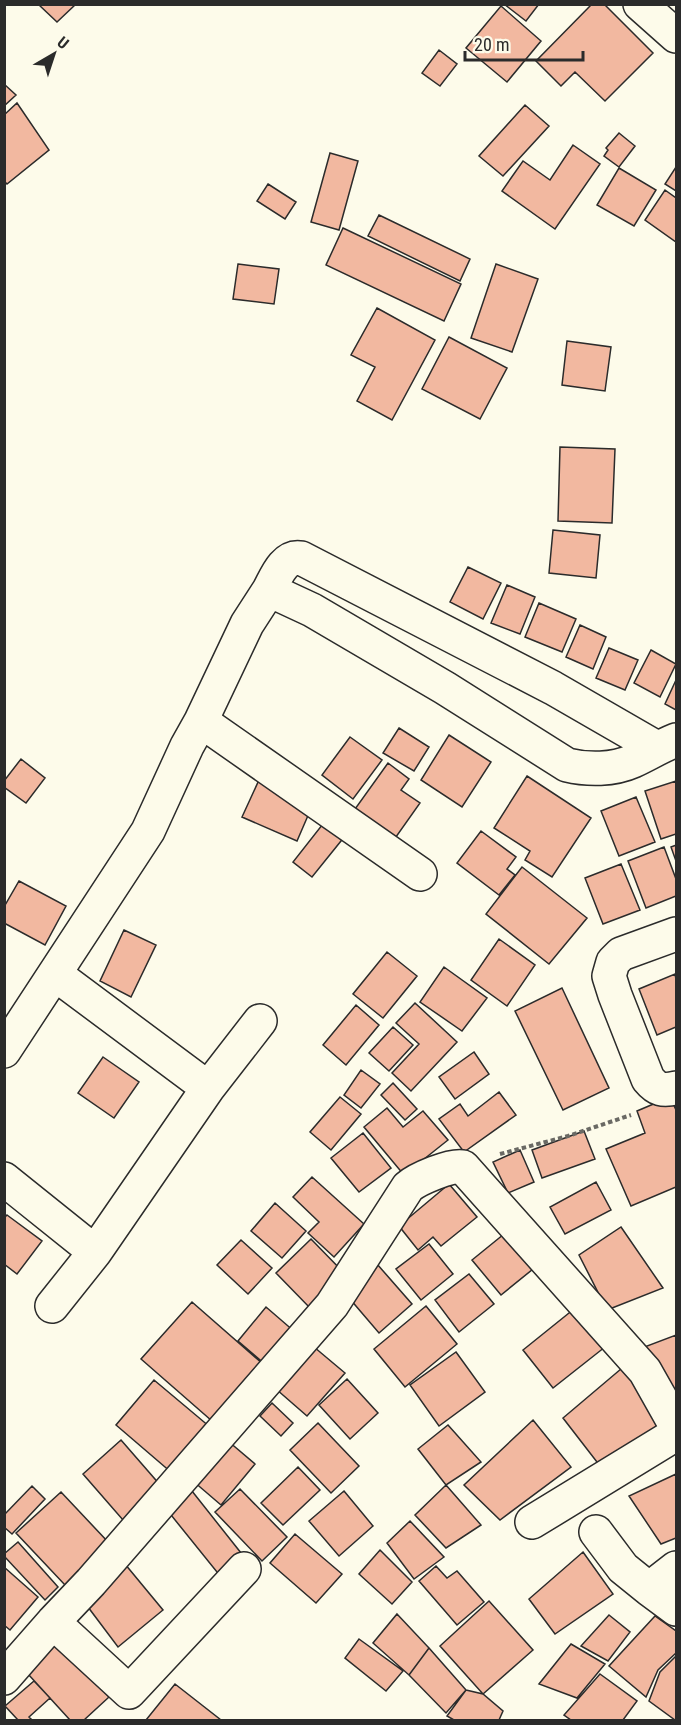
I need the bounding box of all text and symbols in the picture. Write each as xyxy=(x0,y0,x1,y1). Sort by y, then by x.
north arrow xyxy=(24,24,84,84)
scale bar xyxy=(465,24,584,62)
text: U xyxy=(54,32,73,53)
text: 20 m xyxy=(474,34,509,55)

